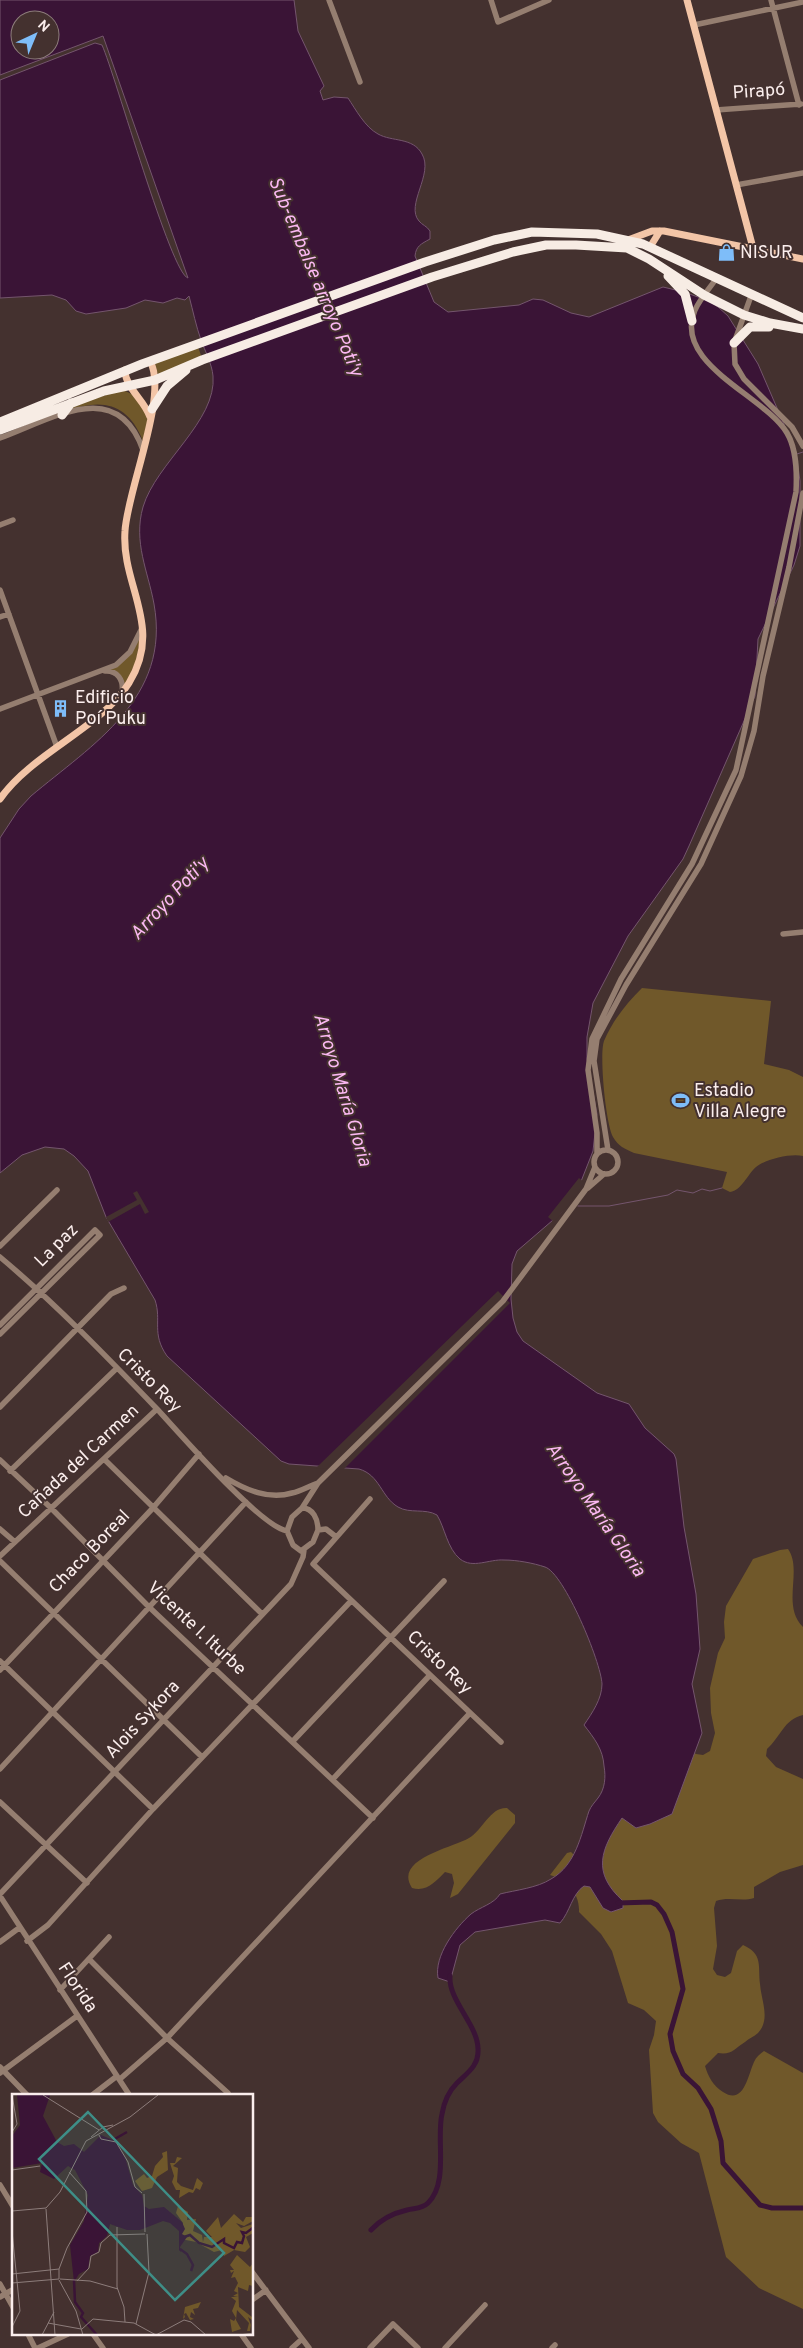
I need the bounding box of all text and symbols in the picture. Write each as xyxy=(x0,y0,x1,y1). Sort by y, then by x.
north arrow xyxy=(10,10,60,60)
text: N xyxy=(33,17,53,36)
street label: Pirapó xyxy=(732,79,786,105)
water label: Sub-embalse arroyo Poti'y xyxy=(262,173,369,382)
place label: NISUR xyxy=(740,242,793,265)
shop icon: NISUR xyxy=(716,243,736,263)
place label: Edificio Poí Puku xyxy=(75,687,146,731)
building icon: Edificio Poí Puku xyxy=(51,698,71,718)
water label: Arroyo Poti'y xyxy=(125,851,216,946)
water label: Arroyo María Gloria xyxy=(307,1011,377,1170)
place label: Estadio Villa Alegre xyxy=(694,1080,786,1124)
sports icon: Estadio Villa Alegre xyxy=(670,1091,690,1111)
street label: La paz xyxy=(30,1219,84,1273)
street label: Cristo Rey xyxy=(112,1344,186,1418)
street label: Cañada del Carmen xyxy=(14,1400,144,1524)
water label: Arroyo María Gloria xyxy=(540,1438,650,1582)
street label: Chaco Boreal xyxy=(44,1505,136,1599)
street label: Vicente I. Iturbe xyxy=(141,1577,251,1681)
street label: Cristo Rey xyxy=(401,1626,477,1700)
street label: Alois Sykora xyxy=(101,1676,185,1764)
street label: Florida xyxy=(52,1958,102,2018)
inset map xyxy=(12,2094,254,2336)

